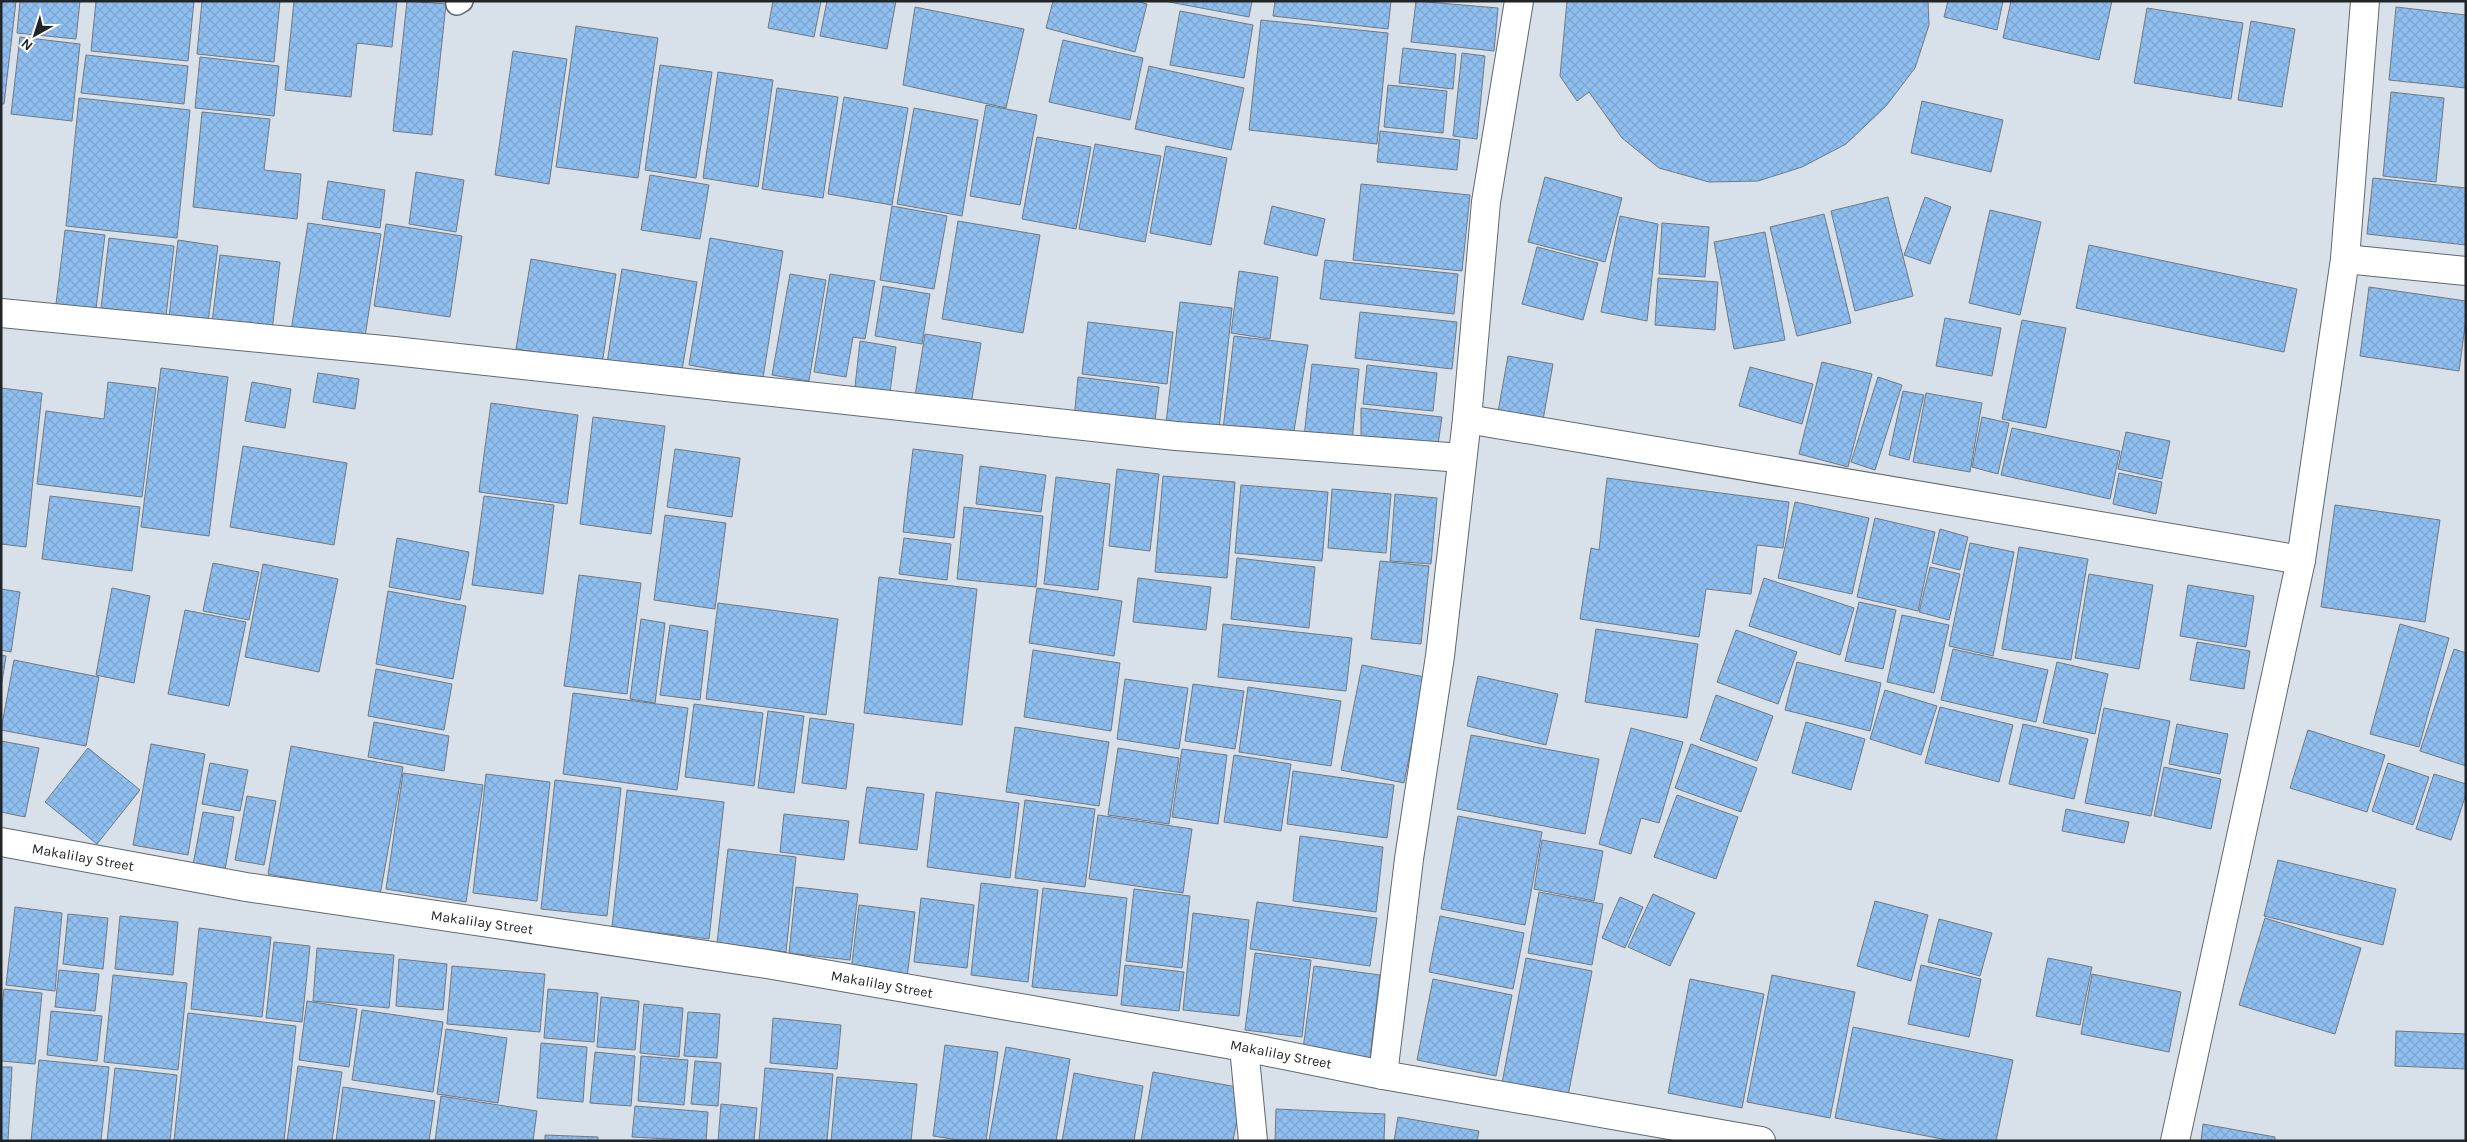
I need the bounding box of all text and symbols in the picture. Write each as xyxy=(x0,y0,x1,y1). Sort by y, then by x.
north arrow xyxy=(10,10,60,60)
text: N xyxy=(18,35,36,54)
street label: Makalilay Street xyxy=(31,840,135,875)
street label: Makalilay Street xyxy=(430,907,534,938)
street label: Makalilay Street xyxy=(830,967,934,1002)
street label: Makalilay Street xyxy=(1229,1036,1333,1073)

